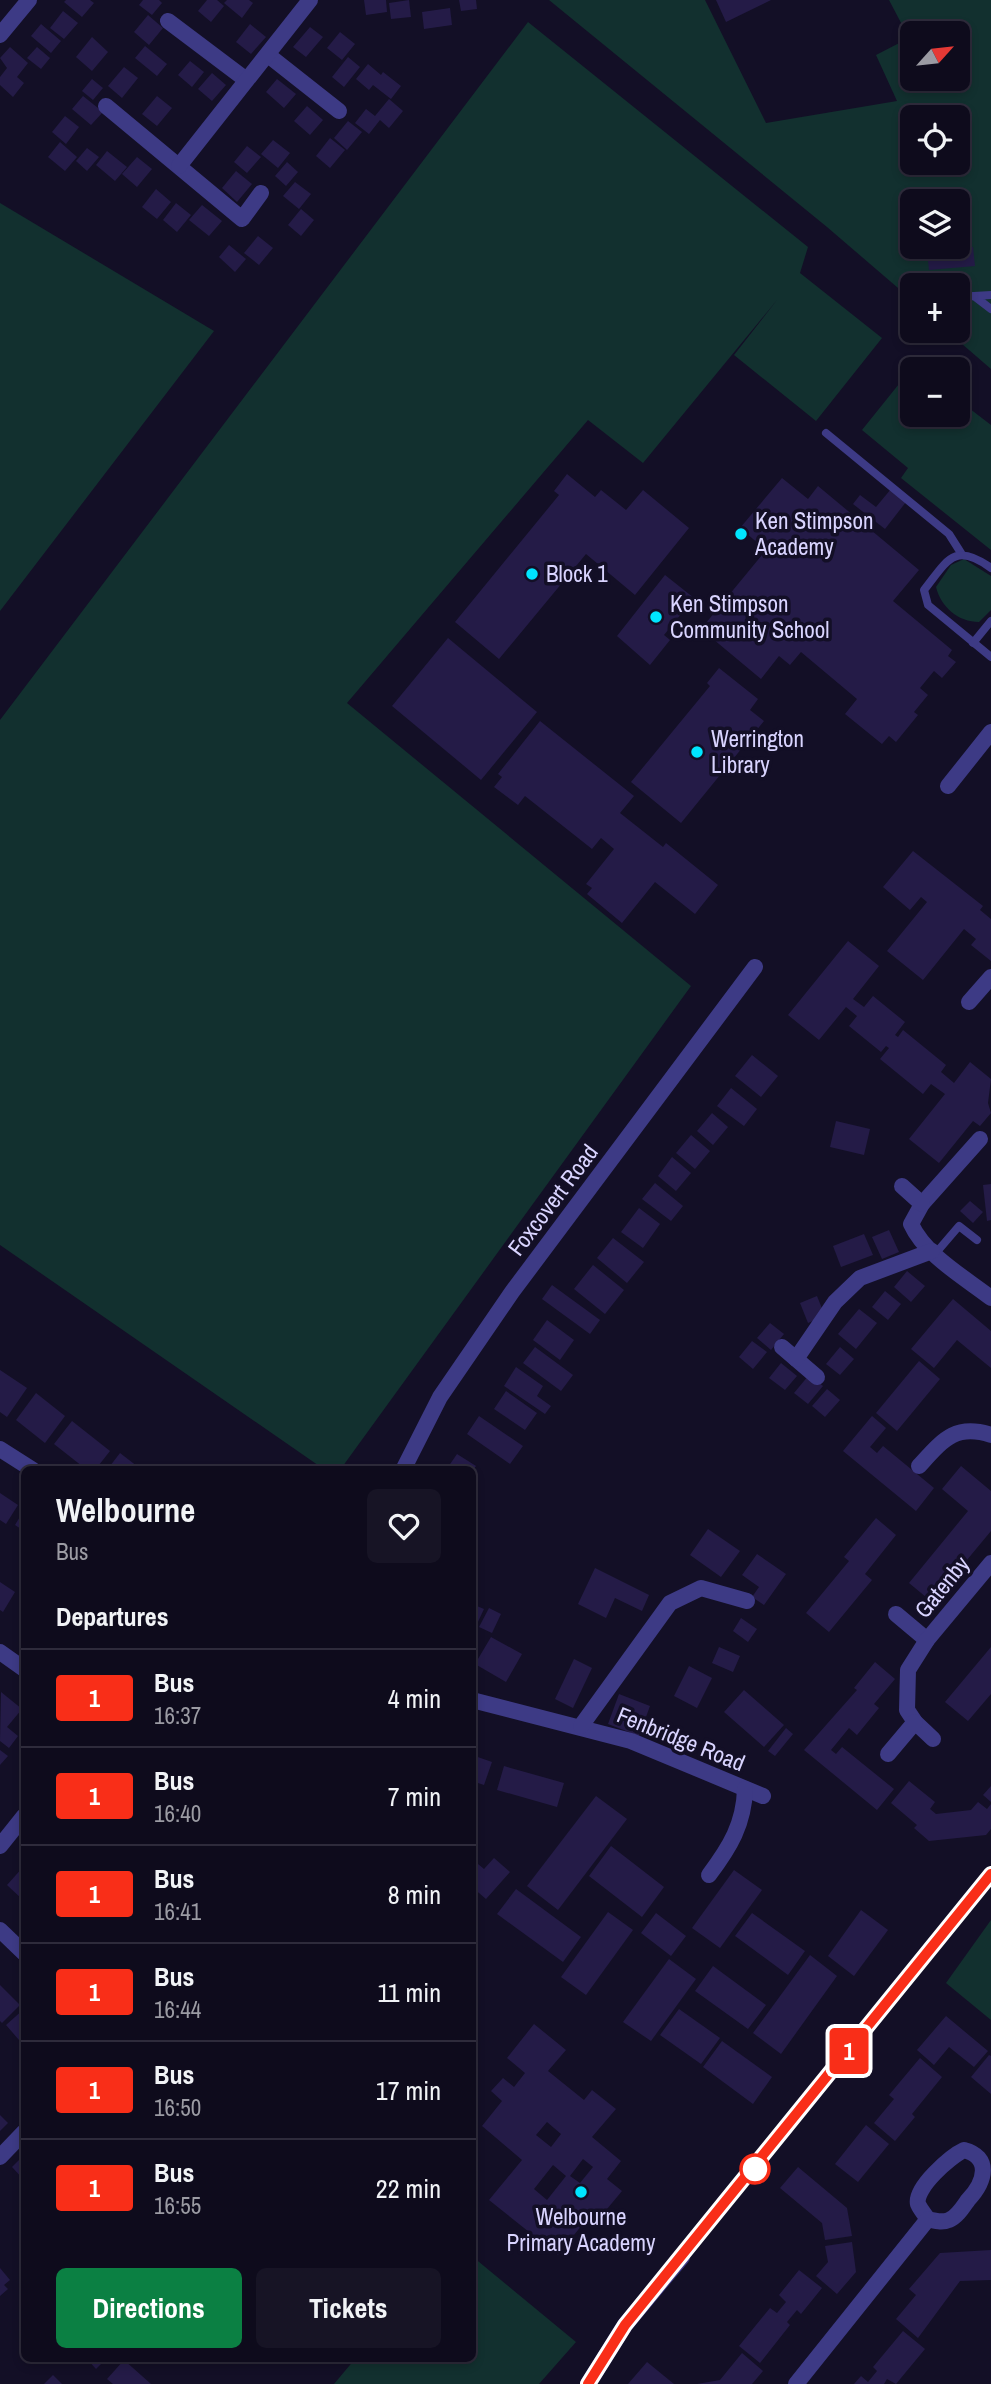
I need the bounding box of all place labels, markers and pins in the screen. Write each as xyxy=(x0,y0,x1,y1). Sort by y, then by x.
place label: Ken Stimpson Academy xyxy=(754,505,873,562)
marker: Ken Stimpson Academy xyxy=(733,526,749,542)
place label: Block 1 xyxy=(546,558,608,589)
marker: Block 1 xyxy=(524,566,540,582)
place label: Ken Stimpson Community School xyxy=(670,588,829,645)
marker: Ken Stimpson Community School xyxy=(648,609,664,625)
place label: Werrington Library xyxy=(711,723,804,780)
marker: Werrington Library xyxy=(689,744,705,760)
unlabelled marker xyxy=(740,2154,770,2184)
marker: Welbourne Primary Academy xyxy=(573,2184,589,2200)
place label: Welbourne Primary Academy xyxy=(507,2201,656,2258)

